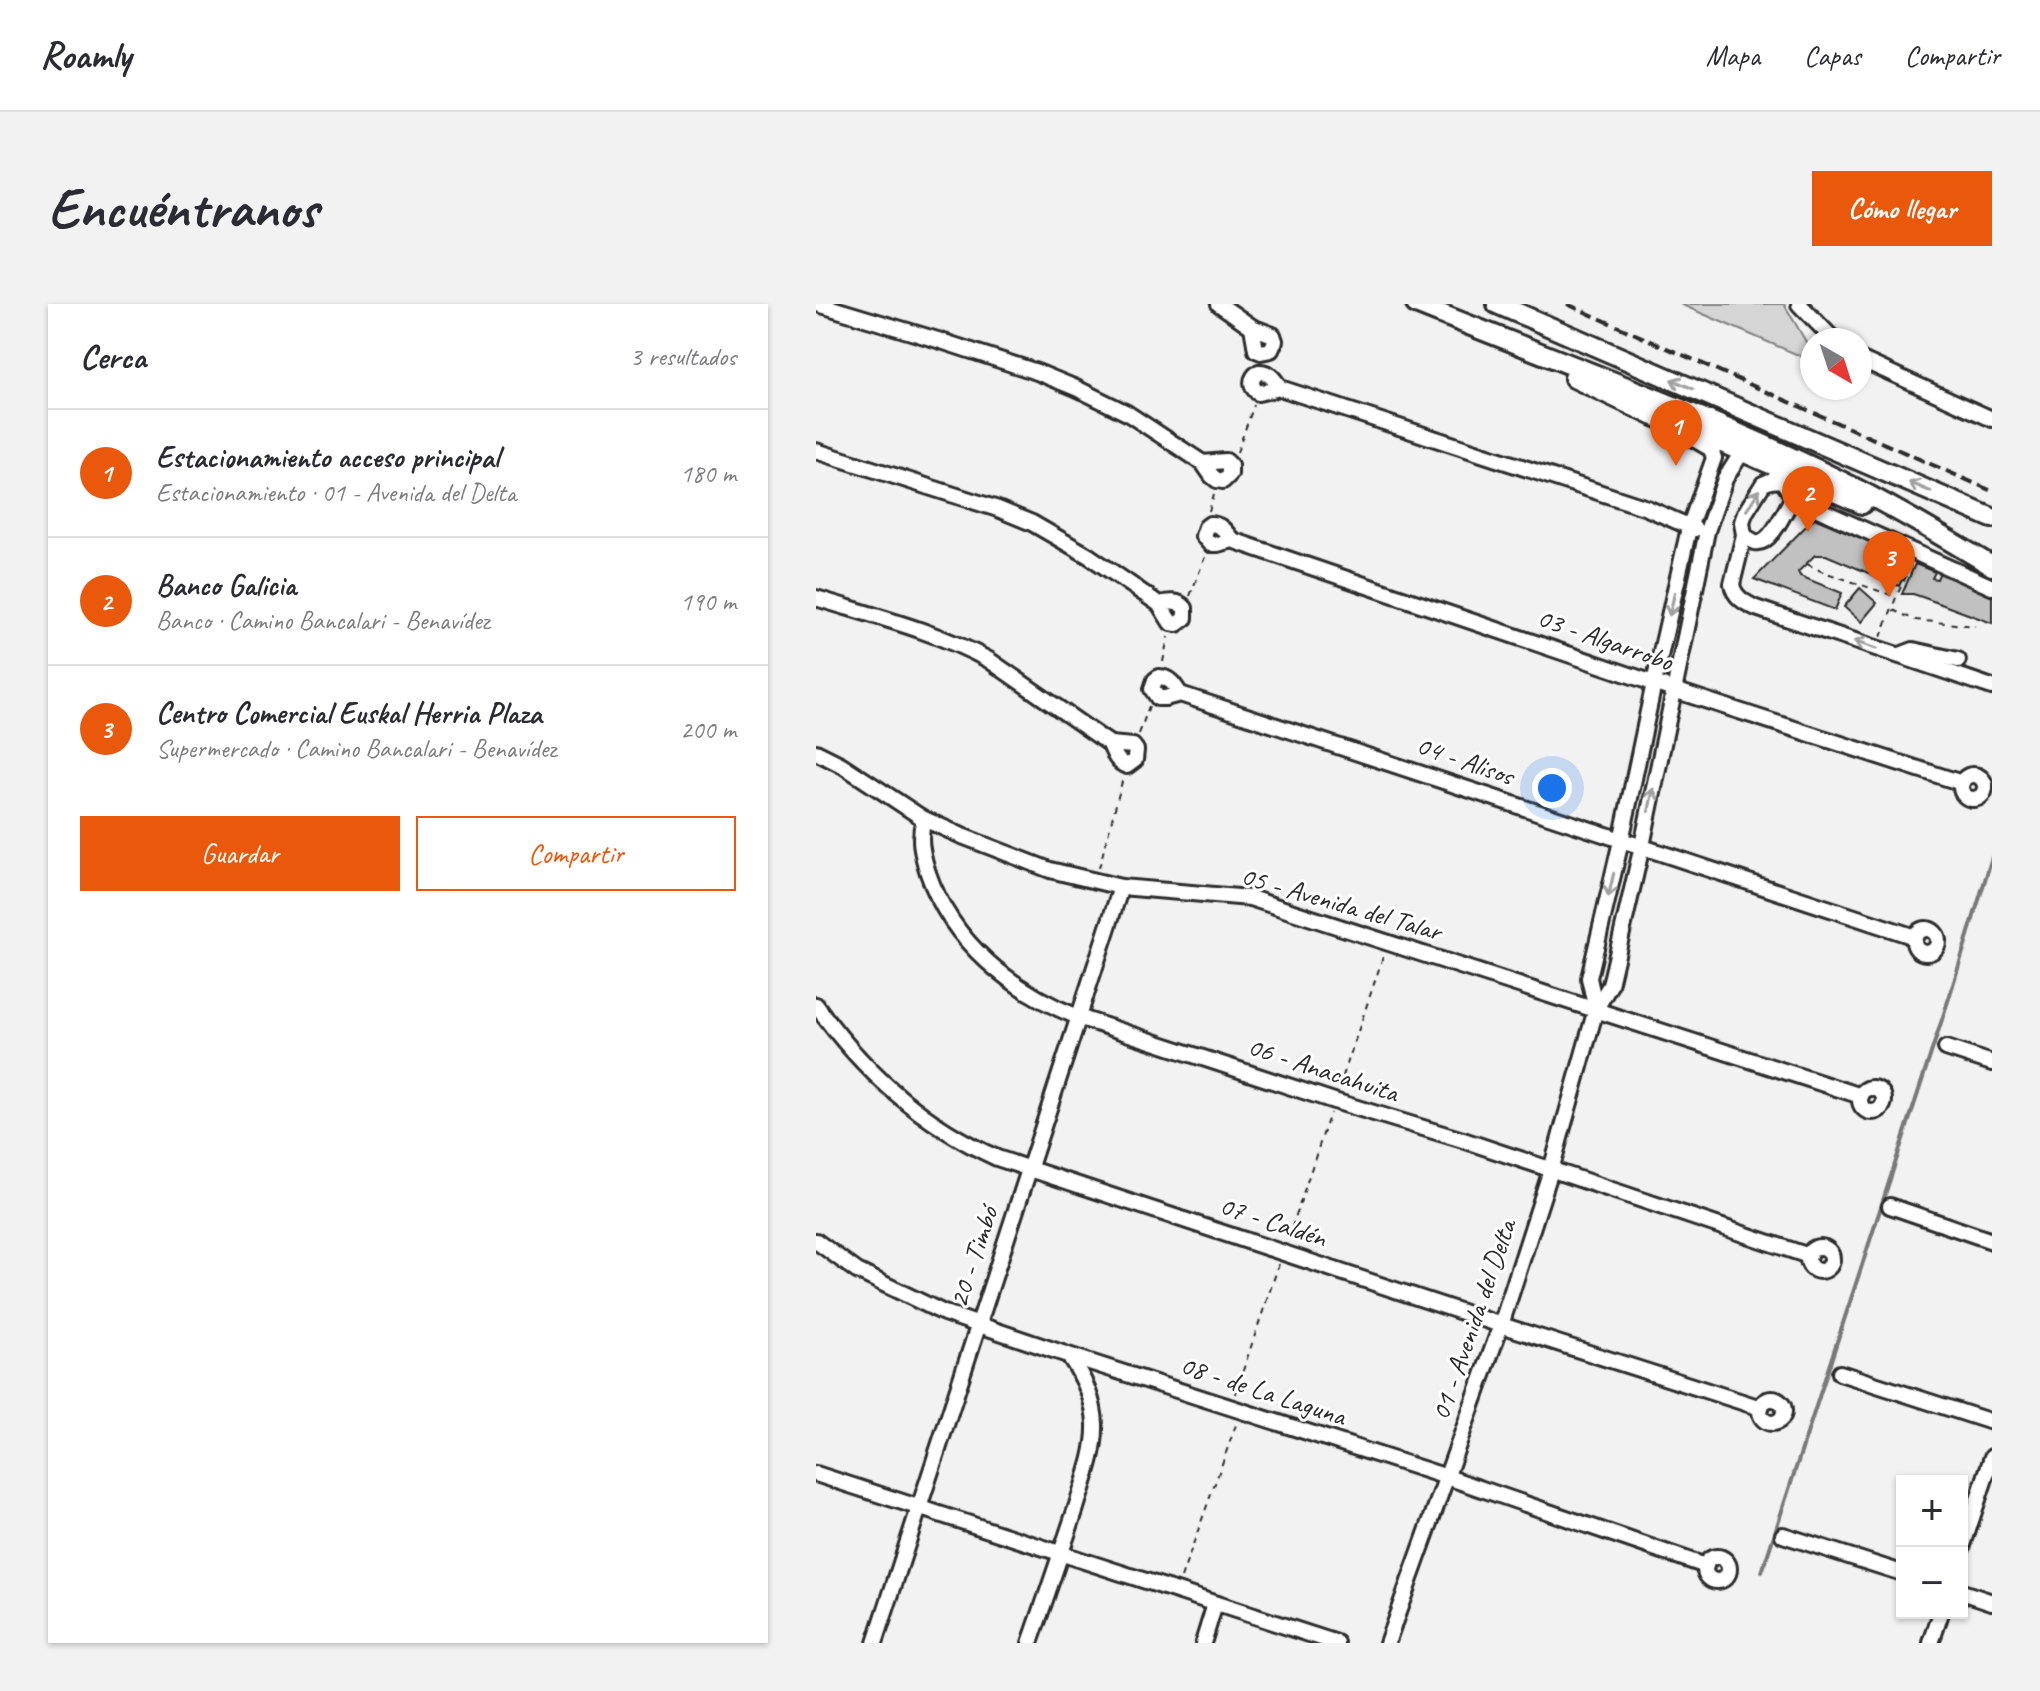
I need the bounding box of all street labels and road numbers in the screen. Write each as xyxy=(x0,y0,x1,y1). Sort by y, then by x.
street label: 03 - Algarrobo xyxy=(1533,600,1679,679)
street label: 04 - Alisos xyxy=(1412,727,1521,794)
street label: 05 - Avenida del Talar xyxy=(1237,858,1448,949)
street label: 06 - Anacahuita xyxy=(1243,1028,1404,1110)
street label: 07 - Caldén xyxy=(1215,1187,1332,1255)
street label: 20 - Timbó xyxy=(940,1198,1007,1312)
street label: 01 - Avenida del Delta xyxy=(1422,1213,1524,1425)
street label: 08 - de La Laguna xyxy=(1176,1347,1352,1434)

